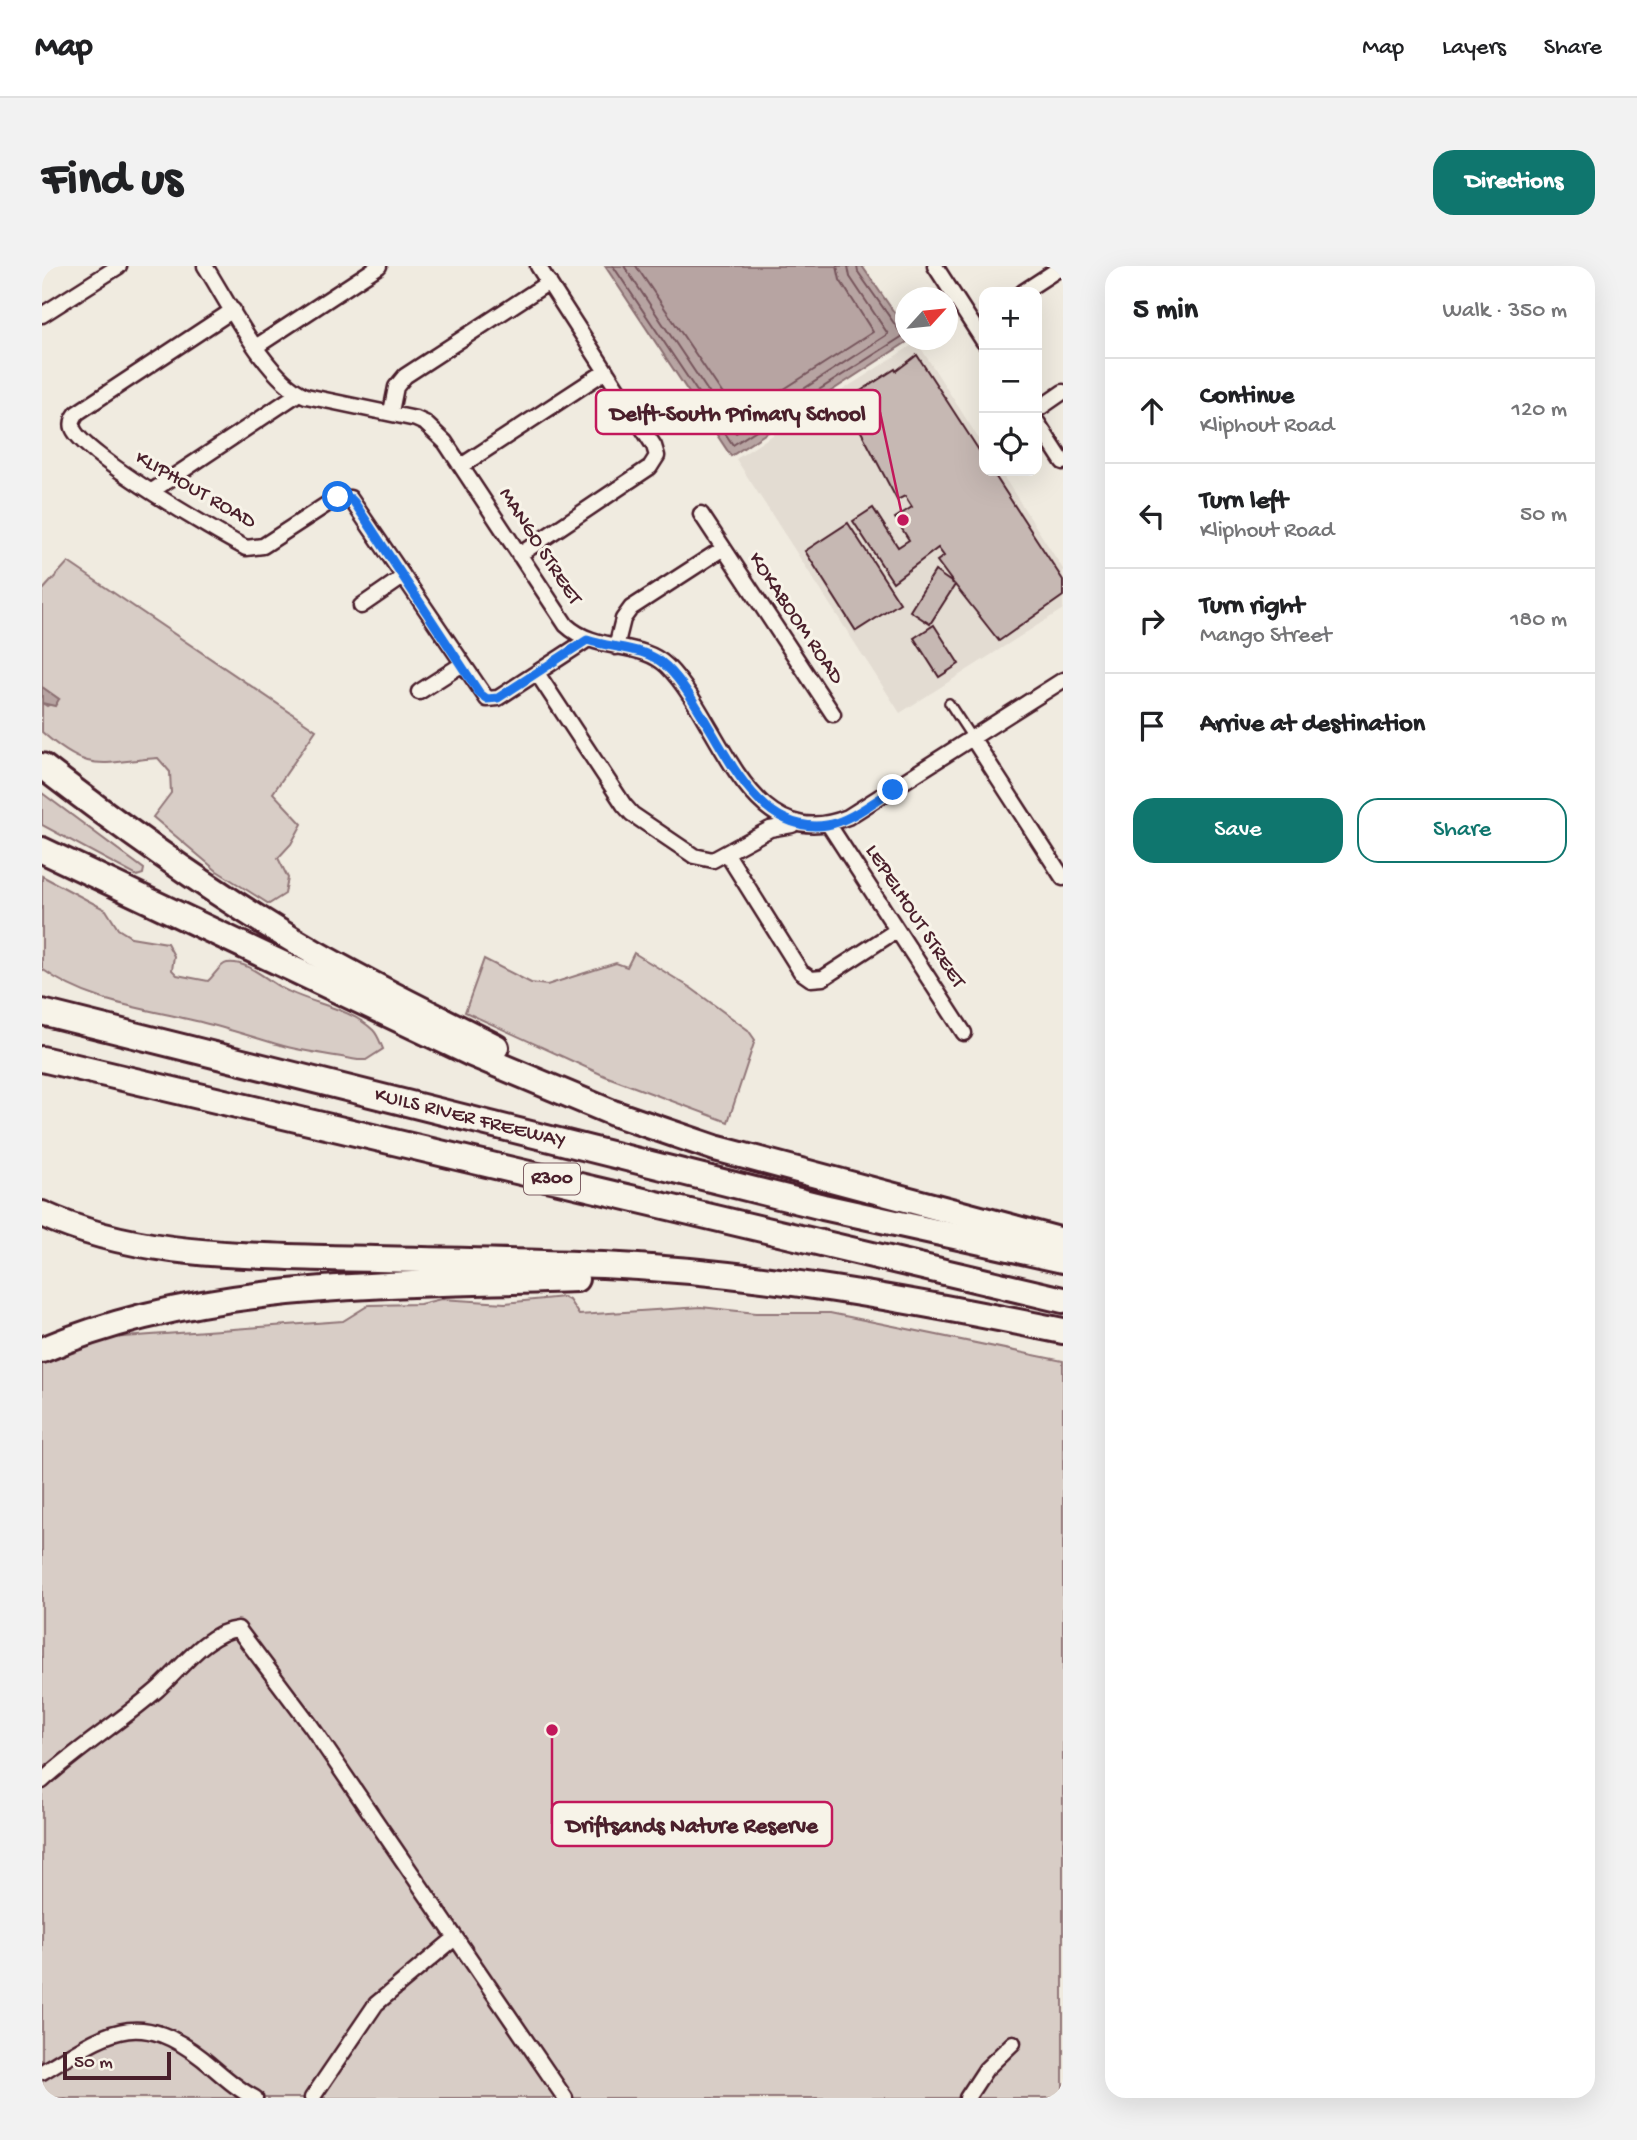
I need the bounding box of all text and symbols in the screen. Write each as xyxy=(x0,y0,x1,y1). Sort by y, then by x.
text: Map xyxy=(35,29,92,67)
text: Map xyxy=(1362,34,1404,63)
text: Layers xyxy=(1442,34,1506,63)
text: Share xyxy=(1544,34,1602,63)
button: Directions xyxy=(1433,150,1595,215)
text: Find us xyxy=(42,153,182,211)
north arrow xyxy=(895,287,958,350)
map controls xyxy=(979,287,1042,476)
button: + xyxy=(979,287,1042,350)
text: 5 min xyxy=(1133,294,1198,329)
text: Walk · 350 m xyxy=(1442,298,1567,325)
button: − xyxy=(979,350,1042,413)
text: Continue xyxy=(1200,382,1294,413)
callout: Delft-South Primary School xyxy=(596,390,880,434)
icon: ahead xyxy=(1133,392,1171,430)
text: 120 m xyxy=(1512,397,1567,424)
text: Delft-South Primary School xyxy=(608,402,866,429)
button: locate xyxy=(979,413,1042,476)
text: Kliphout Road xyxy=(1200,413,1334,440)
street label: KLIPHOUT ROAD xyxy=(130,446,260,536)
route start xyxy=(322,481,353,512)
street label: MANGO STREET xyxy=(492,484,587,611)
text: Turn left xyxy=(1200,487,1288,518)
icon: left xyxy=(1133,497,1171,535)
text: 50 m xyxy=(1520,502,1567,529)
text: Kliphout Road xyxy=(1200,518,1334,545)
street label: KOKABOOM ROAD xyxy=(742,548,848,690)
text: Turn right xyxy=(1200,592,1304,623)
icon: right xyxy=(1133,602,1171,640)
text: 180 m xyxy=(1510,607,1567,634)
text: Mango Street xyxy=(1200,623,1331,650)
icon: arrive xyxy=(1133,707,1171,745)
text: Arrive at destination xyxy=(1200,710,1425,741)
route end xyxy=(877,774,908,805)
button: Save xyxy=(1133,798,1343,863)
button: Share xyxy=(1357,798,1567,863)
street label: LEPELHOUT STREET xyxy=(858,841,970,994)
street label: KUILS RIVER FREEWAY xyxy=(372,1083,568,1155)
road number: R300 xyxy=(524,1163,580,1194)
callout: Driftsands Nature Reserve xyxy=(552,1802,832,1846)
text: Driftsands Nature Reserve xyxy=(564,1814,819,1841)
scale bar xyxy=(63,2049,172,2081)
text: 50 m xyxy=(74,2052,113,2075)

